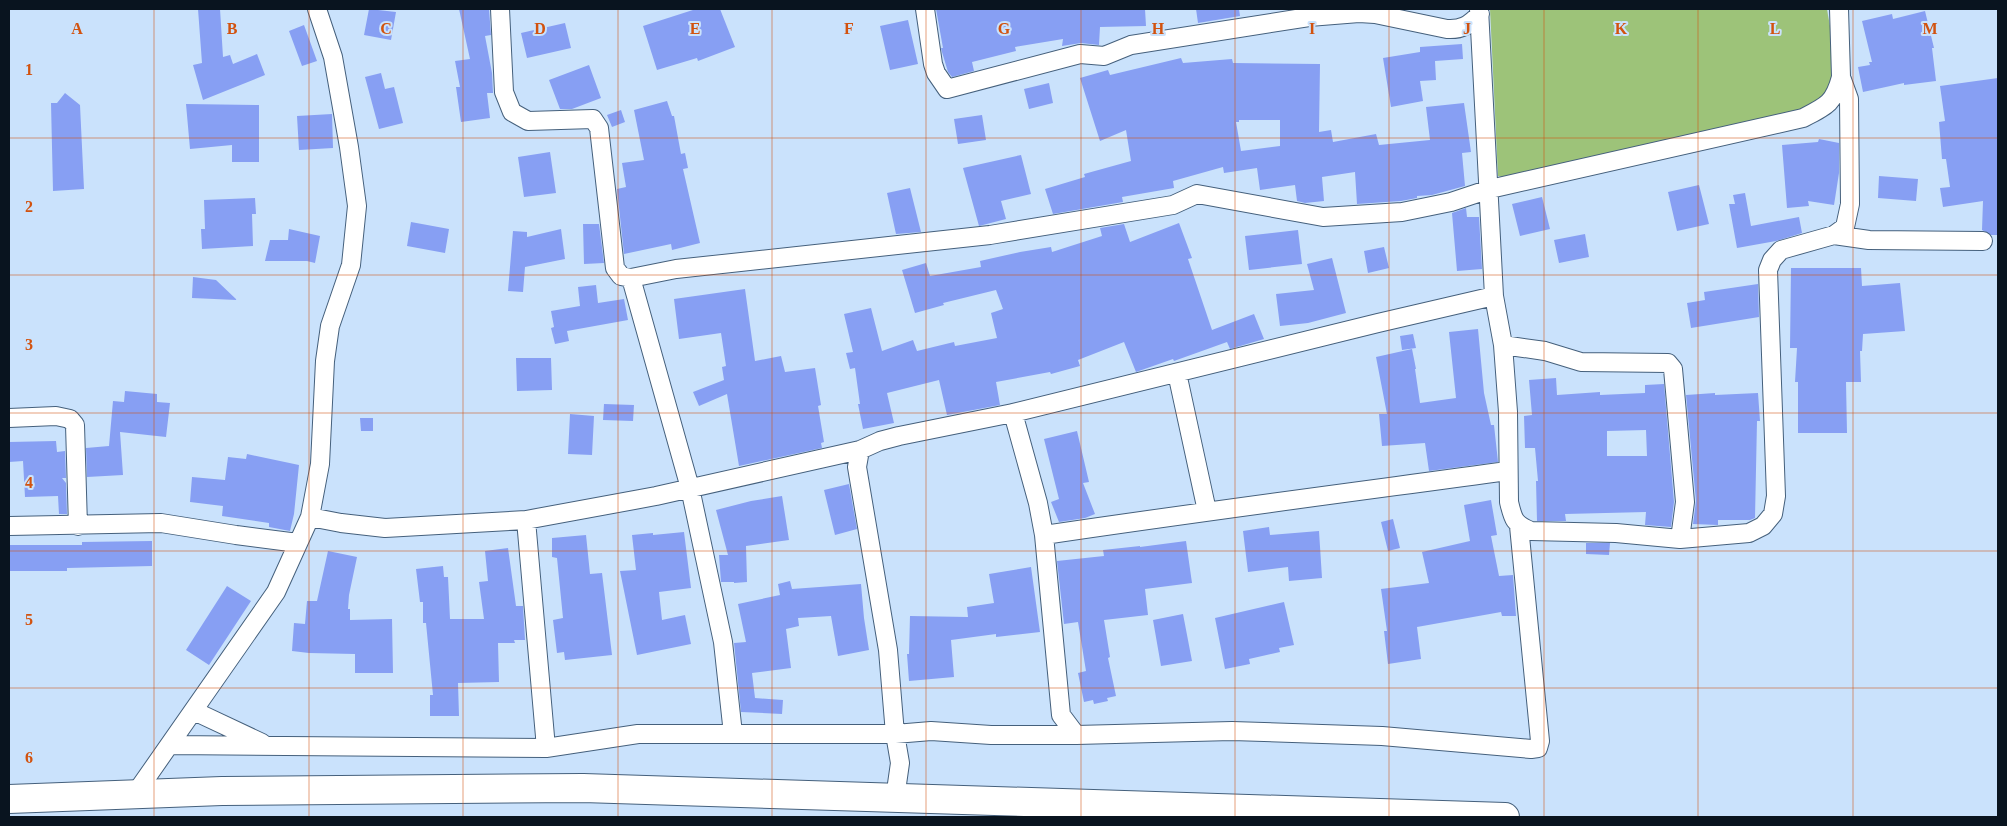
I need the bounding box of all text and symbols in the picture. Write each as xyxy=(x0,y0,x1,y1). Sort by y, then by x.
text: A xyxy=(71,20,83,37)
text: B xyxy=(227,20,238,37)
text: C xyxy=(380,20,392,37)
text: D xyxy=(534,20,546,37)
text: E xyxy=(690,20,700,37)
text: F xyxy=(844,20,854,37)
text: G xyxy=(998,20,1011,37)
text: H xyxy=(1152,20,1165,37)
text: I xyxy=(1309,20,1315,37)
text: J xyxy=(1463,20,1471,37)
text: K xyxy=(1615,20,1628,37)
text: L xyxy=(1770,20,1780,37)
text: M xyxy=(1922,20,1938,37)
text: 1 xyxy=(25,61,33,78)
text: 2 xyxy=(25,198,33,215)
text: 3 xyxy=(25,336,33,353)
text: 4 xyxy=(25,474,33,491)
text: 5 xyxy=(25,611,33,628)
text: 6 xyxy=(25,749,33,766)

